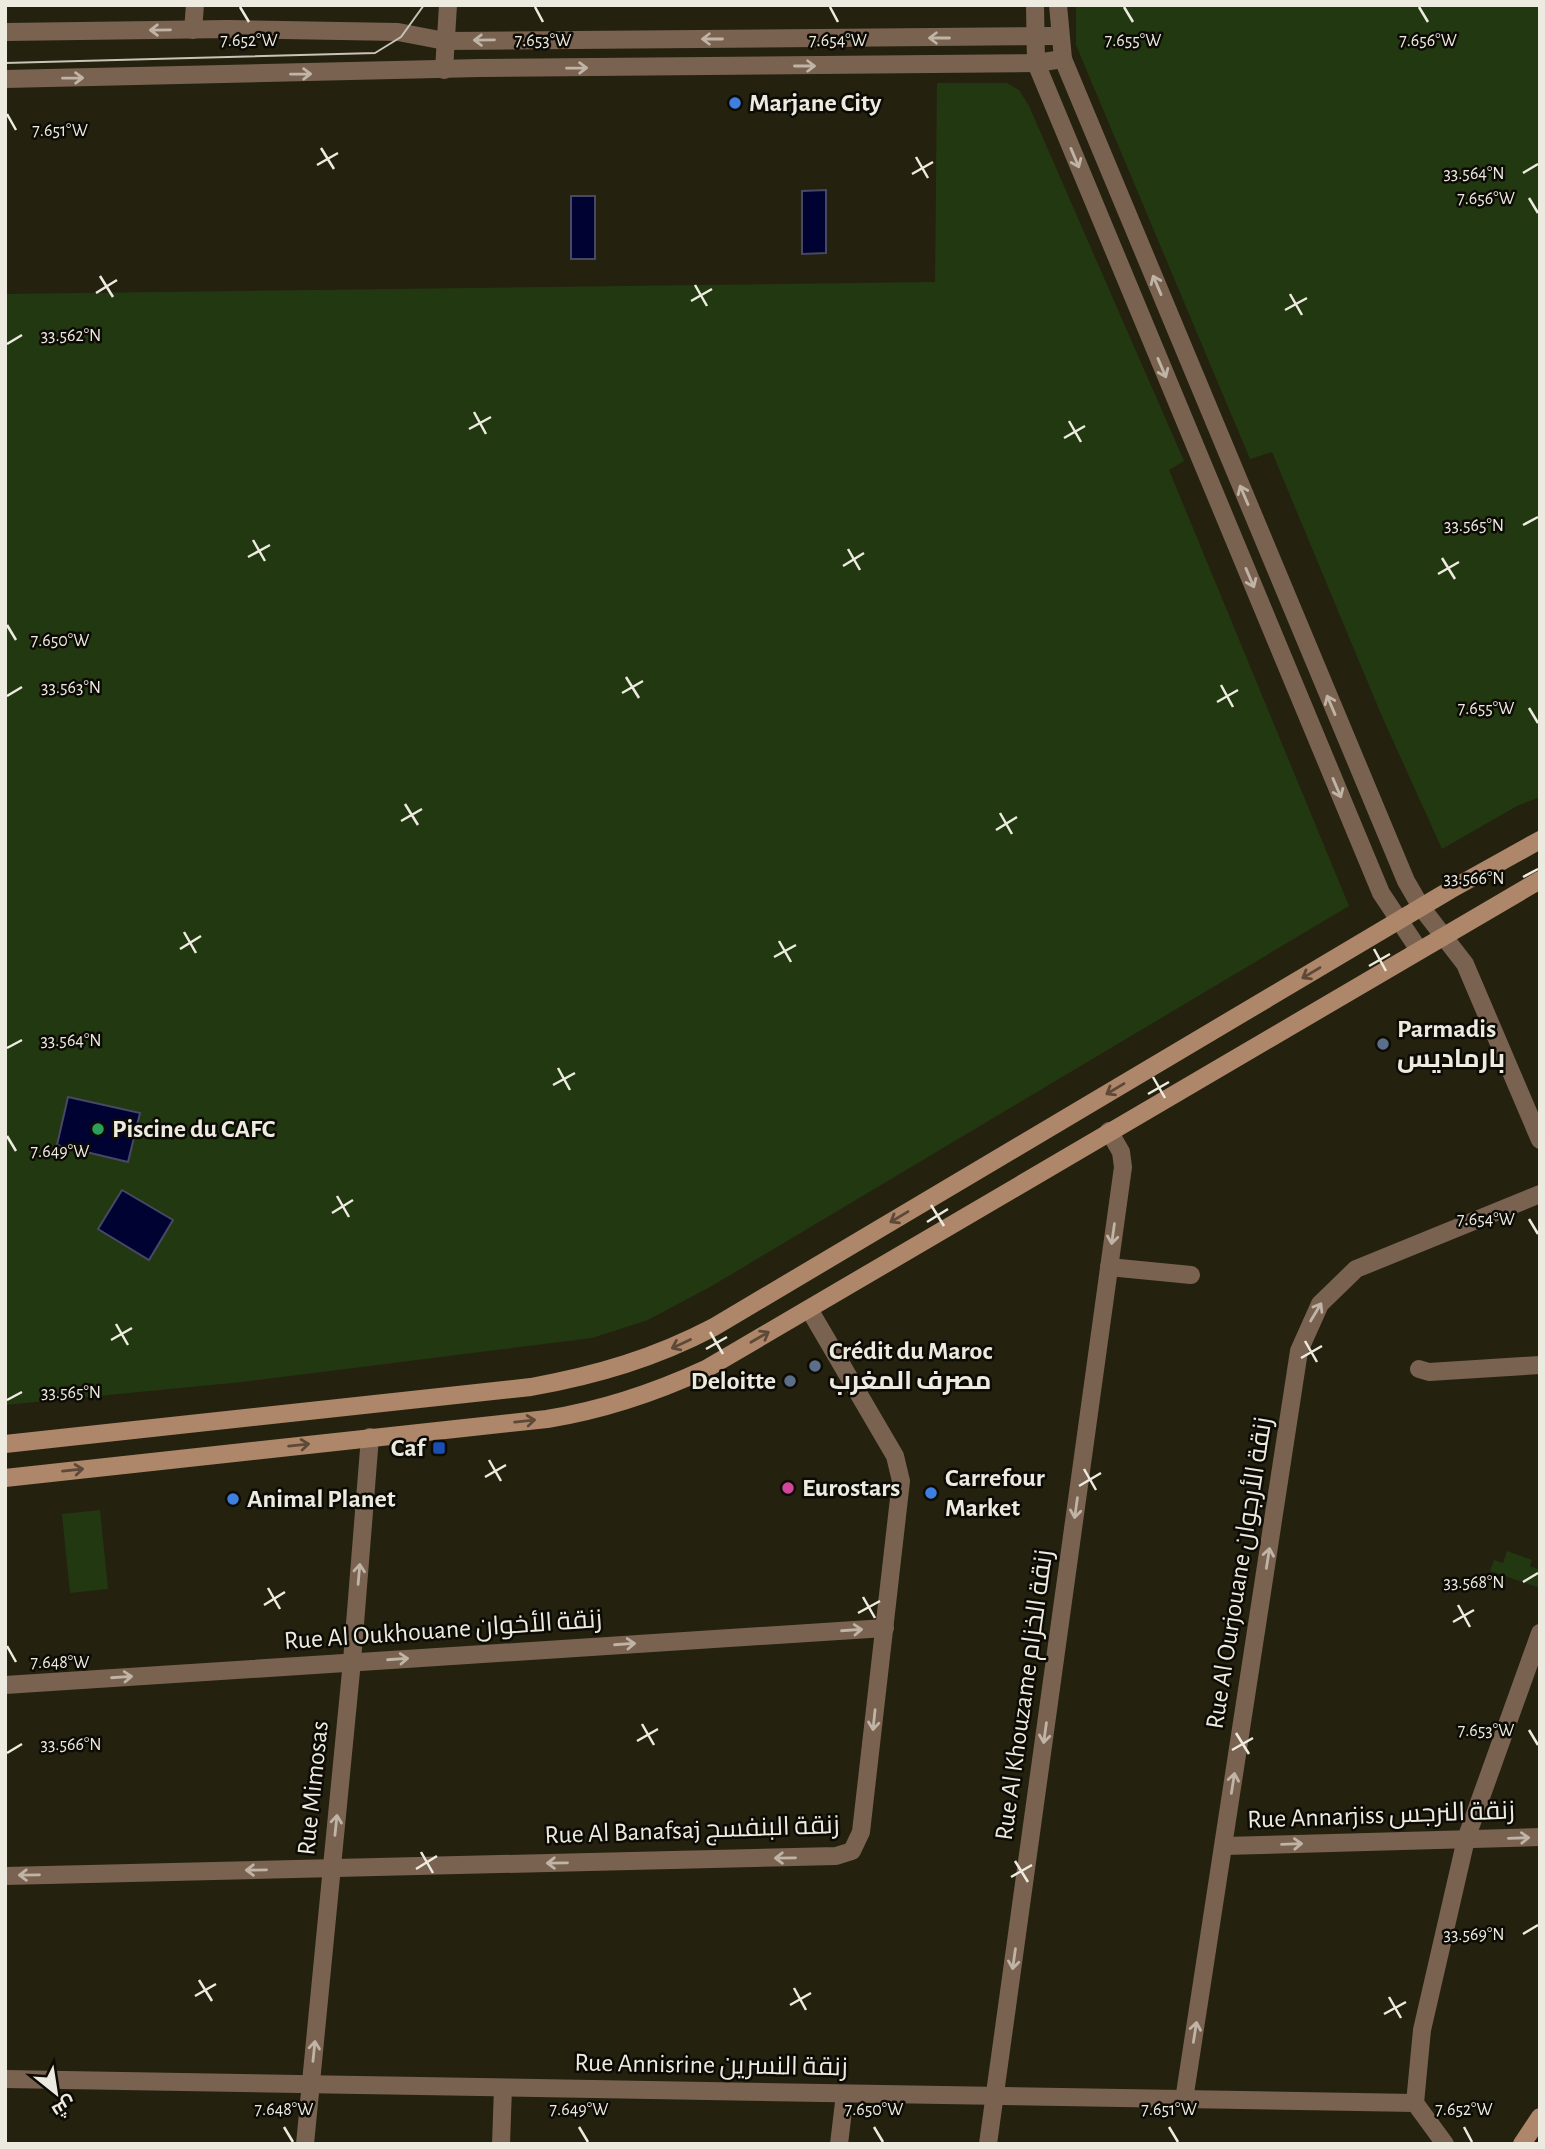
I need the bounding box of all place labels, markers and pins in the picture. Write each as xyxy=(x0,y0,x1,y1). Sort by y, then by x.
place label: Marjane City xyxy=(749,90,882,116)
marker: Marjane City xyxy=(727,95,743,111)
place label: Parmadis بارماديس xyxy=(1397,1016,1505,1074)
marker: Parmadis بارماديس xyxy=(1375,1036,1391,1052)
place label: Piscine du CAFC xyxy=(112,1116,276,1142)
marker: Piscine du CAFC xyxy=(90,1121,106,1137)
place label: Crédit du Maroc مصرف المغرب xyxy=(829,1338,992,1395)
marker: Crédit du Maroc مصرف المغرب xyxy=(807,1358,823,1374)
place label: Deloitte xyxy=(691,1368,776,1394)
marker: Deloitte xyxy=(782,1373,798,1389)
place label: Caf xyxy=(391,1435,427,1461)
marker: Caf xyxy=(431,1440,447,1456)
place label: Carrefour Market xyxy=(945,1465,1045,1521)
place label: Eurostars xyxy=(802,1475,900,1501)
marker: Eurostars xyxy=(780,1480,796,1496)
marker: Carrefour Market xyxy=(923,1485,939,1501)
place label: Animal Planet xyxy=(247,1486,396,1512)
marker: Animal Planet xyxy=(225,1491,241,1507)

